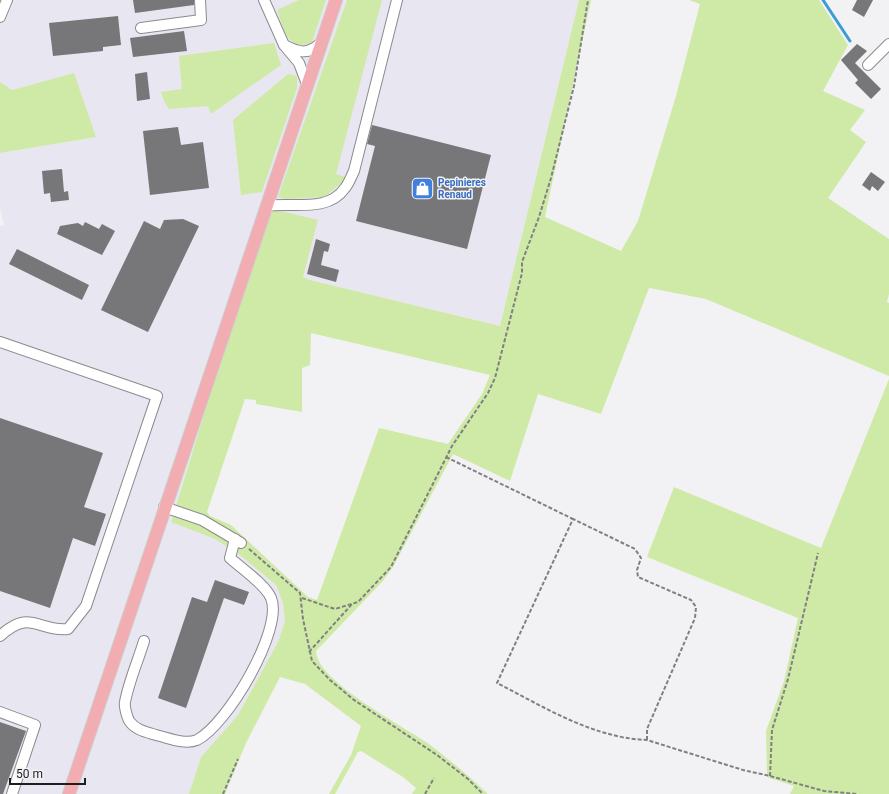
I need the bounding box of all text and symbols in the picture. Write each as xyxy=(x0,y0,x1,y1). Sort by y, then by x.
shop icon: Pepinieres Renaud xyxy=(410,175,436,201)
place label: Pepinieres Renaud xyxy=(438,177,486,200)
scale bar xyxy=(10,760,85,786)
text: 50 m xyxy=(16,767,43,781)

